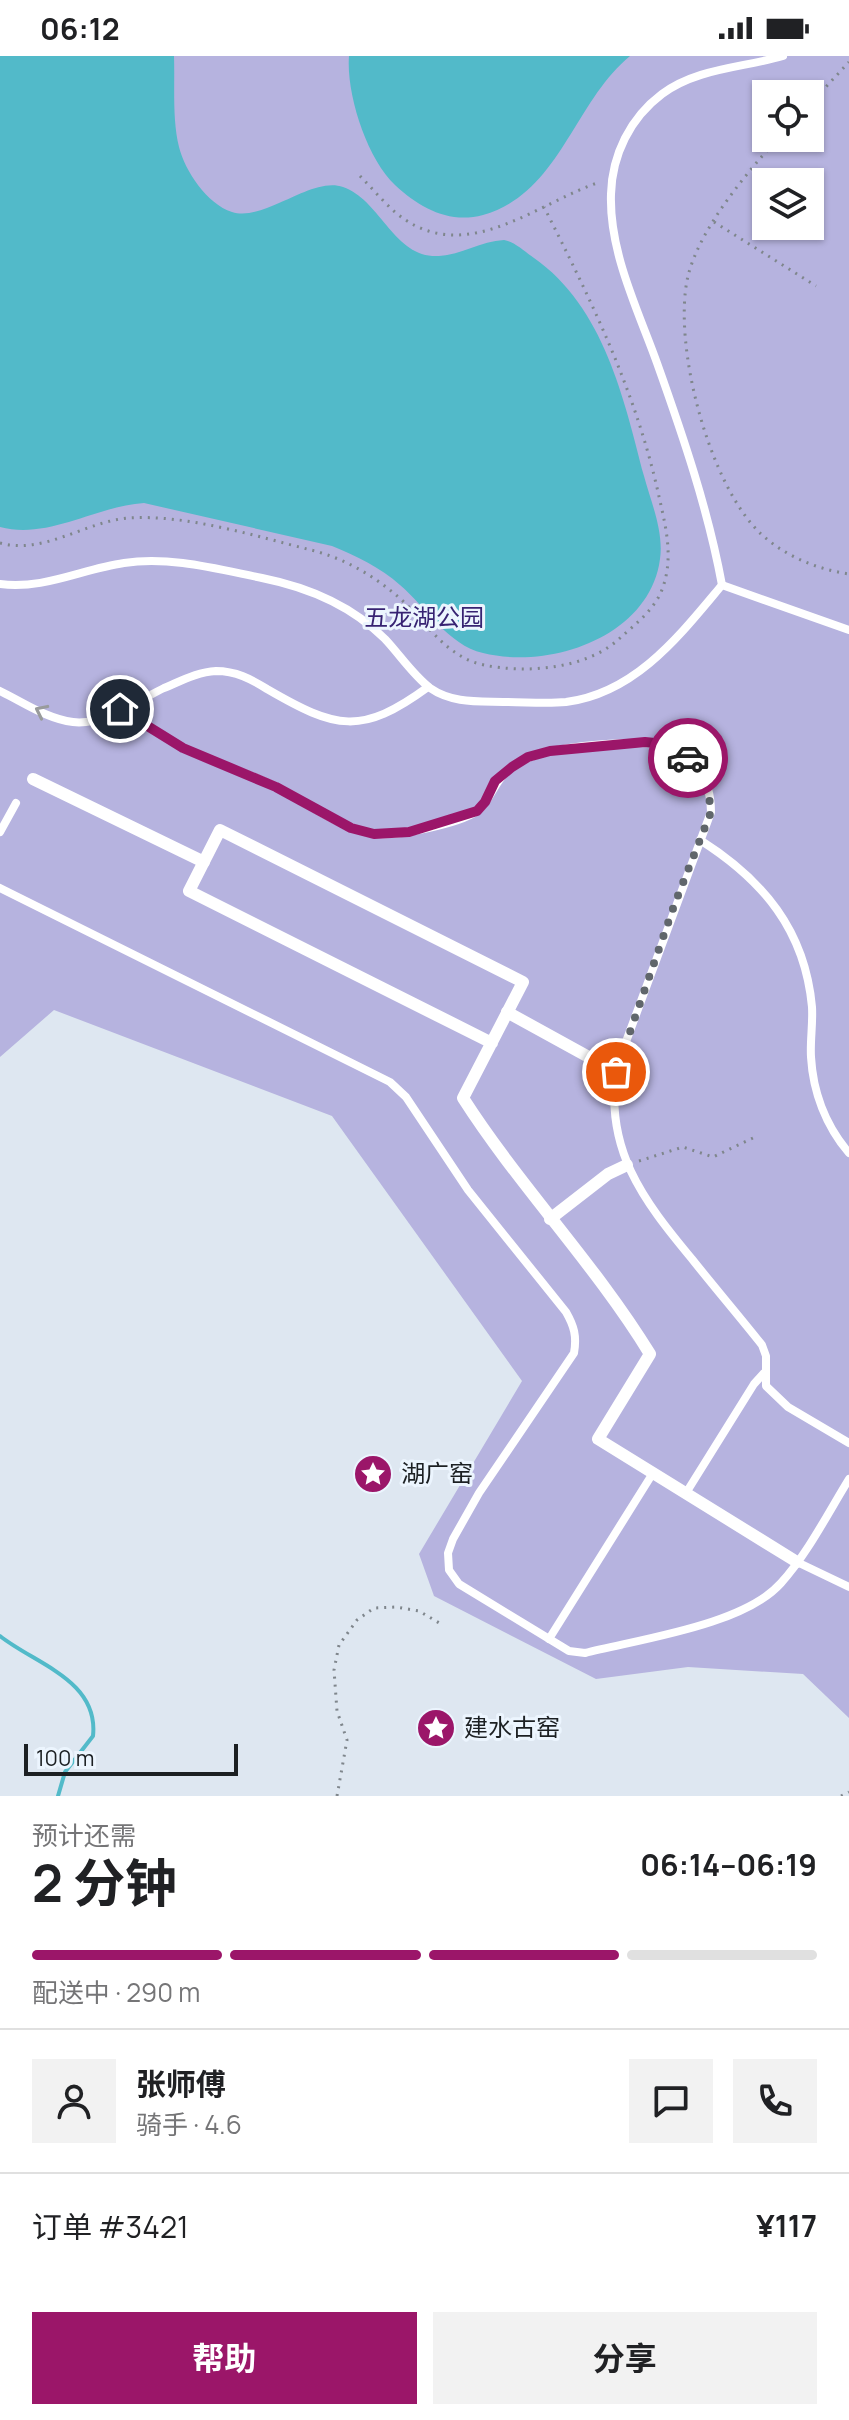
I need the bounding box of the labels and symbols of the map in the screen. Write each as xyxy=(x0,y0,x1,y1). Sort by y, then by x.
park label: 五龙湖公园 xyxy=(364,600,484,633)
pin xyxy=(86,675,154,743)
one-way arrow xyxy=(35,705,49,721)
courier xyxy=(648,718,728,798)
pin xyxy=(582,1038,650,1106)
place icon: 湖广窑 xyxy=(352,1453,394,1495)
place label: 湖广窑 xyxy=(401,1456,473,1489)
place icon: 建水古窑 xyxy=(415,1707,457,1749)
place label: 建水古窑 xyxy=(464,1710,560,1743)
scale bar xyxy=(24,1740,238,1776)

